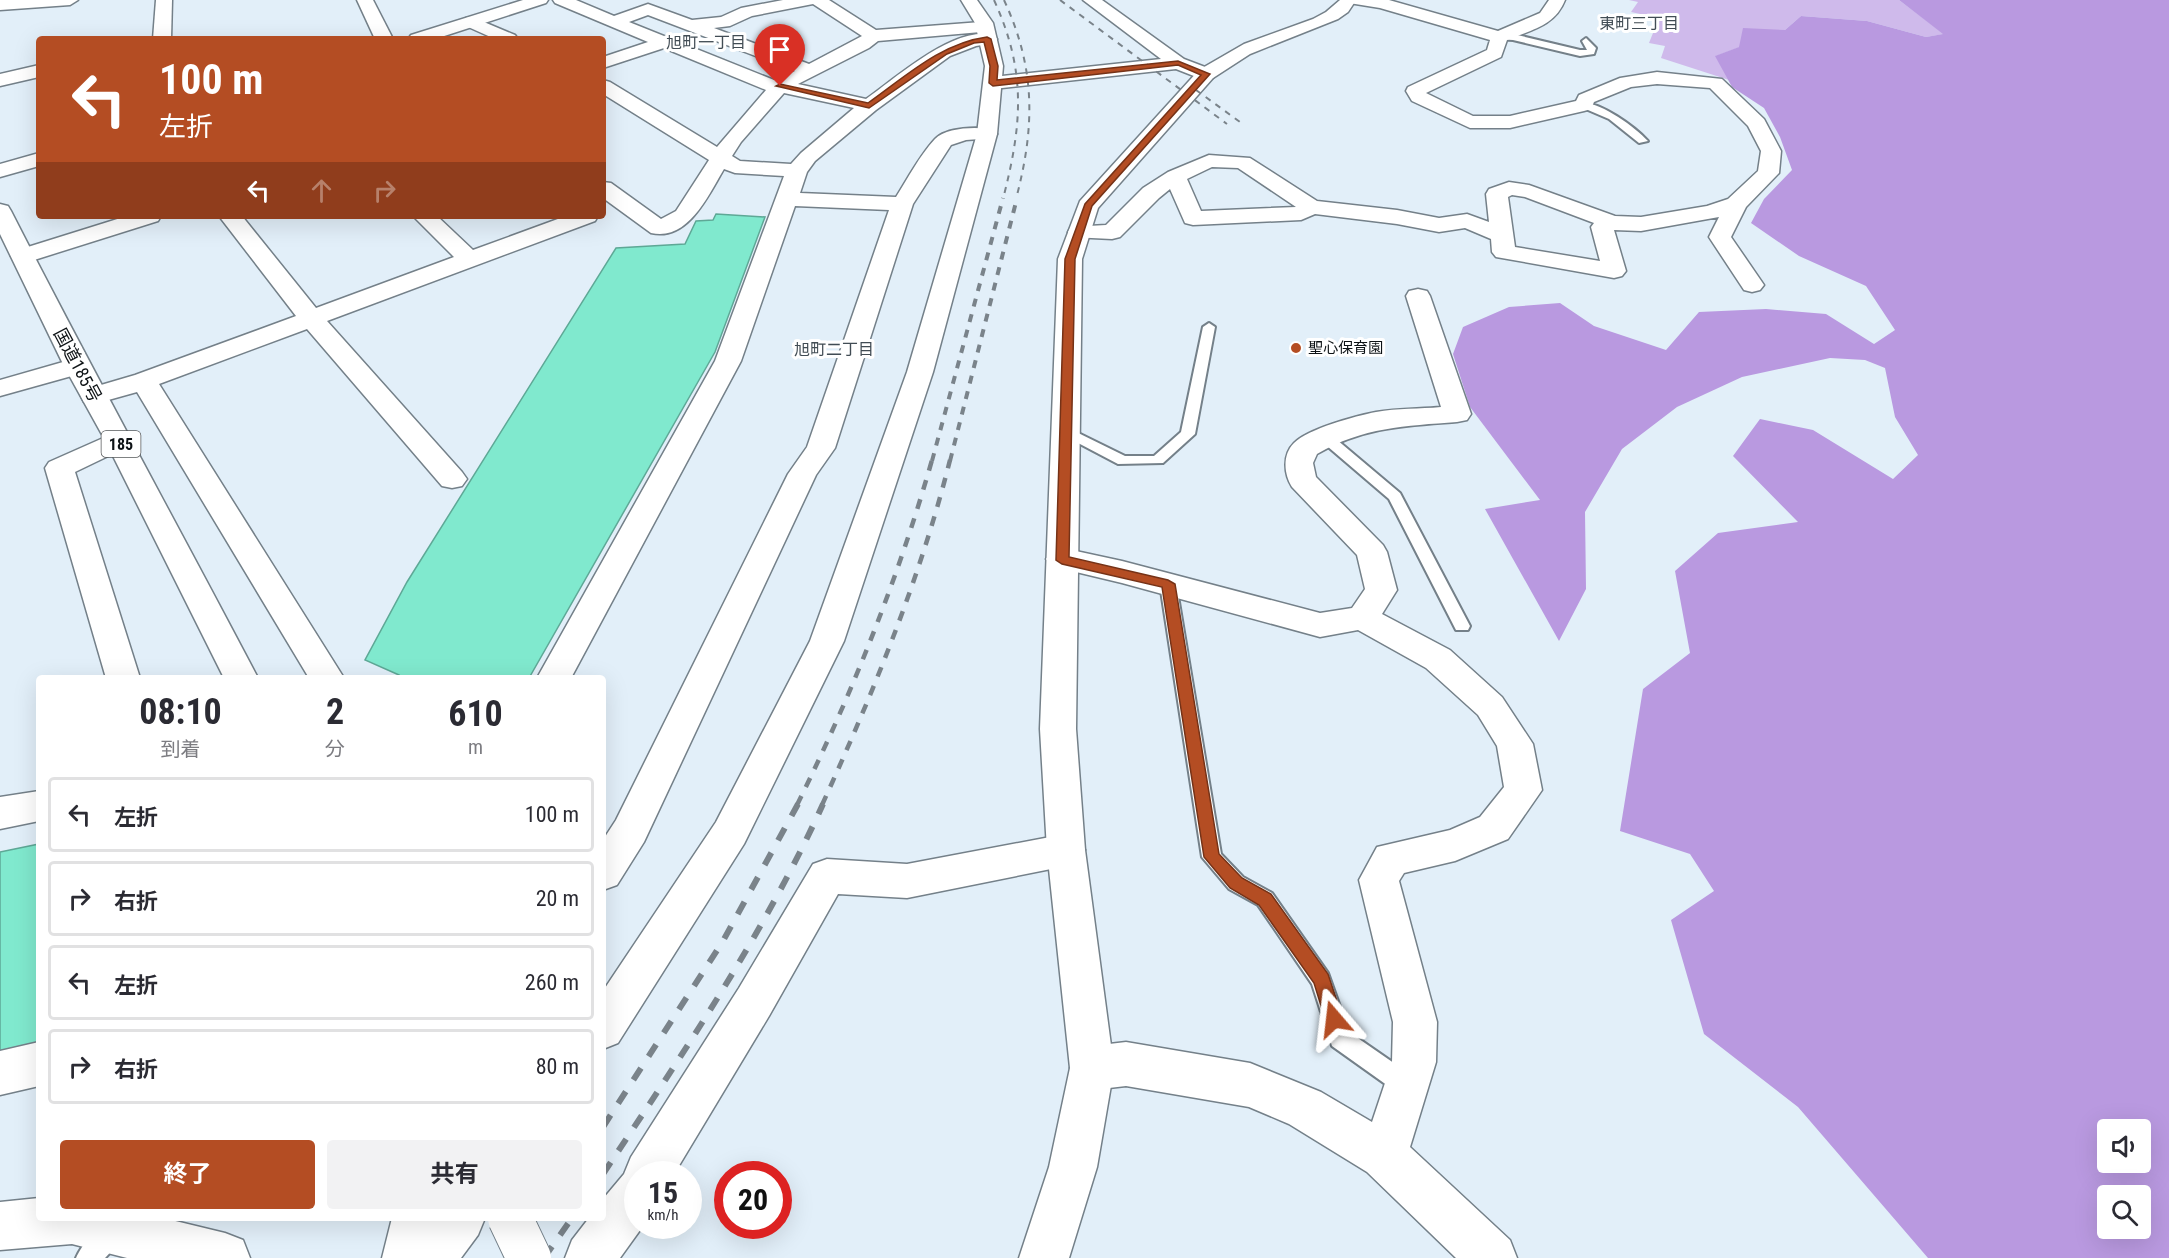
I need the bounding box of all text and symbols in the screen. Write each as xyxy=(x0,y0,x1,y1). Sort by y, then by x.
district label: 東町三丁目 xyxy=(1599,14,1679,33)
pin xyxy=(754,24,805,86)
district label: 旭町一丁目 xyxy=(666,33,746,52)
icon: arrive xyxy=(763,33,796,66)
text: 100 m xyxy=(159,55,264,104)
icon: left xyxy=(60,60,138,138)
text: 左折 xyxy=(159,111,213,143)
icon: left xyxy=(242,174,275,207)
icon: ahead xyxy=(305,174,338,207)
icon: right xyxy=(368,174,401,207)
street label: 国道185号 xyxy=(50,324,106,406)
place label: 聖心保育園 xyxy=(1308,339,1383,357)
district label: 旭町二丁目 xyxy=(794,340,874,359)
marker: 聖心保育園 xyxy=(1289,341,1303,355)
road number: 185 xyxy=(102,431,140,457)
text: 08:10 xyxy=(139,691,222,733)
text: 2 xyxy=(326,691,344,733)
text: 610 xyxy=(448,693,503,735)
text: m xyxy=(468,735,483,759)
text: 到着 xyxy=(161,737,201,761)
text: 分 xyxy=(325,737,345,761)
icon: left xyxy=(63,798,96,831)
text: 100 m xyxy=(525,802,579,827)
text: 左折 xyxy=(114,805,158,830)
icon: right xyxy=(63,882,96,915)
text: 20 m xyxy=(536,886,579,911)
text: 右折 xyxy=(114,889,158,914)
icon: left xyxy=(63,966,96,999)
text: 260 m xyxy=(525,970,579,995)
text: 左折 xyxy=(114,973,158,998)
position arrow xyxy=(1302,987,1366,1051)
icon: right xyxy=(63,1050,96,1083)
text: 80 m xyxy=(536,1054,579,1079)
text: 右折 xyxy=(114,1057,158,1082)
map controls xyxy=(2097,1119,2151,1239)
button: sound xyxy=(2097,1119,2151,1173)
button: 終了 xyxy=(60,1140,315,1209)
button: 共有 xyxy=(327,1140,582,1209)
speed limit sign: 20 xyxy=(714,1161,792,1239)
text: 15 xyxy=(648,1175,678,1210)
button: search xyxy=(2097,1185,2151,1239)
text: km/h xyxy=(648,1206,678,1224)

